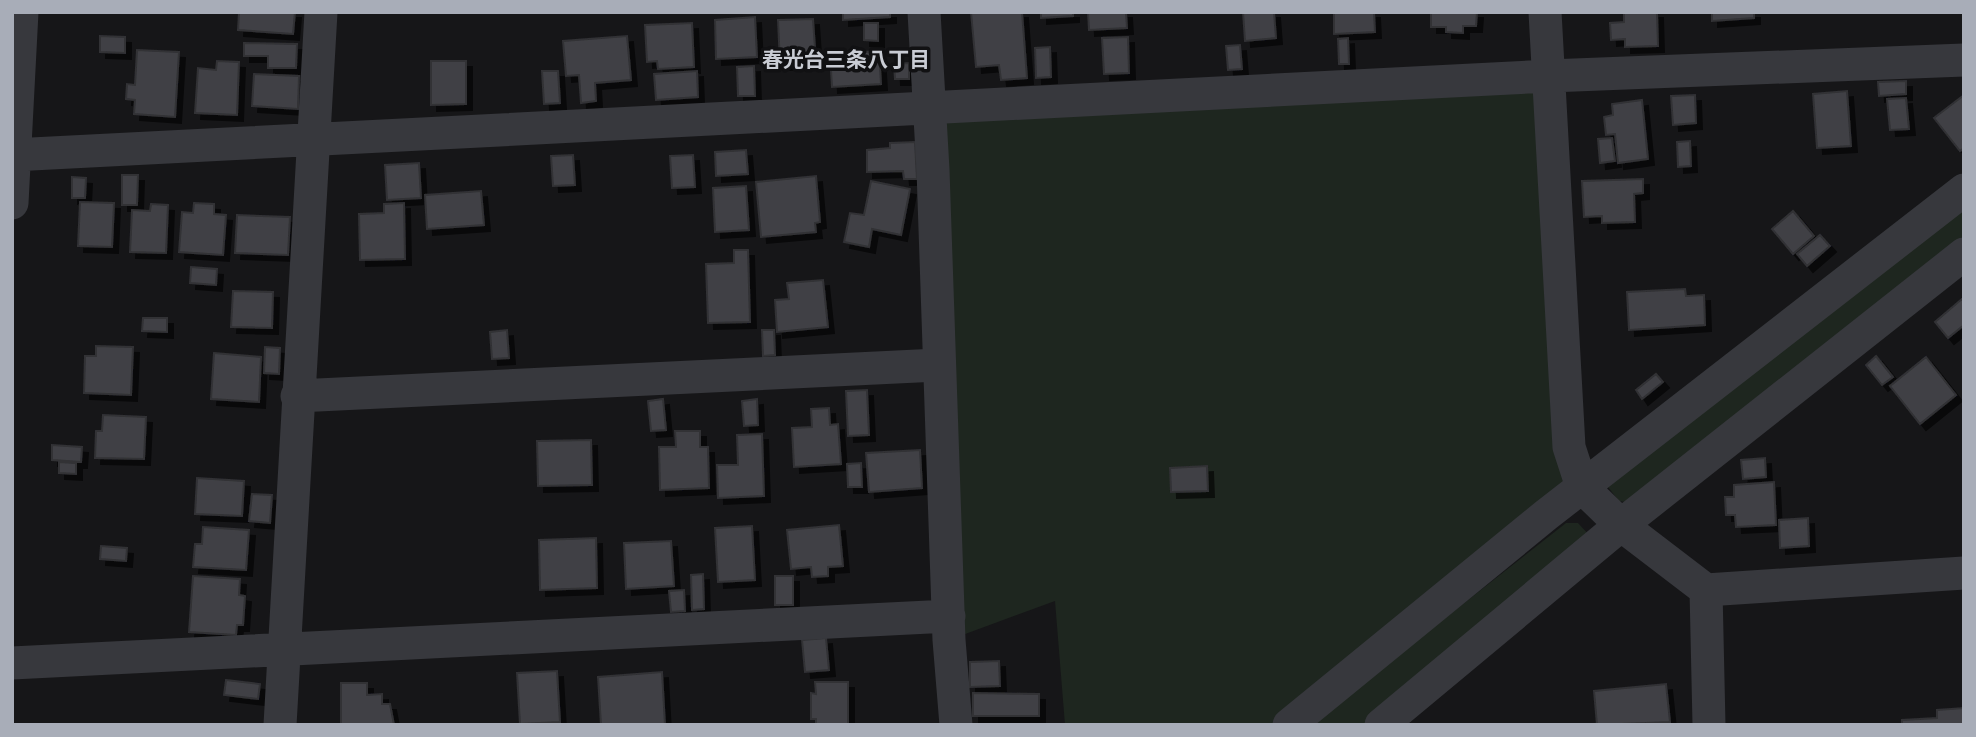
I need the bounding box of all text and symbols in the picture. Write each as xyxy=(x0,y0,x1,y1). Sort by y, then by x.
district label: 春光台三条八丁目 xyxy=(762,47,930,73)

